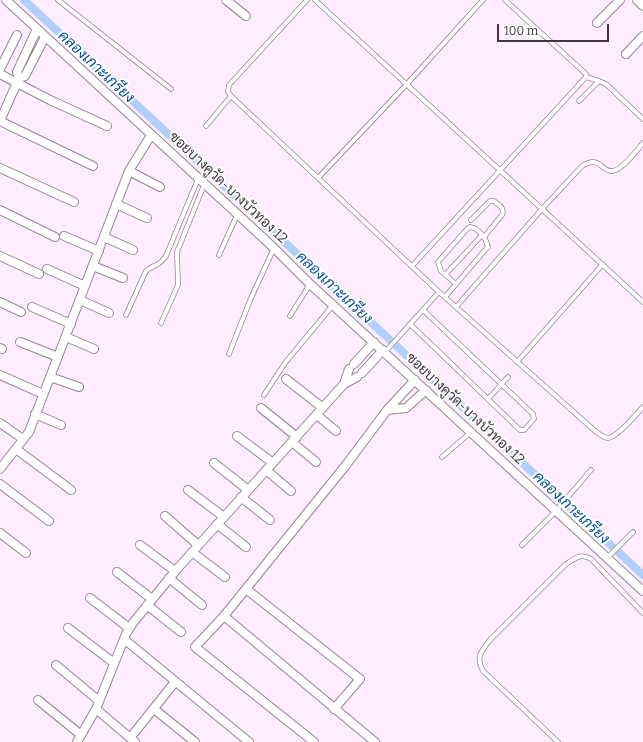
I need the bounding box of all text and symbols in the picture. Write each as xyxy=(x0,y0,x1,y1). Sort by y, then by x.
scale bar xyxy=(499,16,611,42)
text: 100 m xyxy=(504,24,538,38)
water label: คลองเกาะเกรียง xyxy=(54,27,138,107)
street label: ซอยบางคูวัด-บางบัวทอง 12 xyxy=(165,129,291,247)
water label: คลองเกาะเกรียง xyxy=(292,248,376,328)
street label: ซอยบางคูวัด-บางบัวทอง 12 xyxy=(402,350,528,468)
water label: คลองเกาะเกรียง xyxy=(529,468,613,548)

